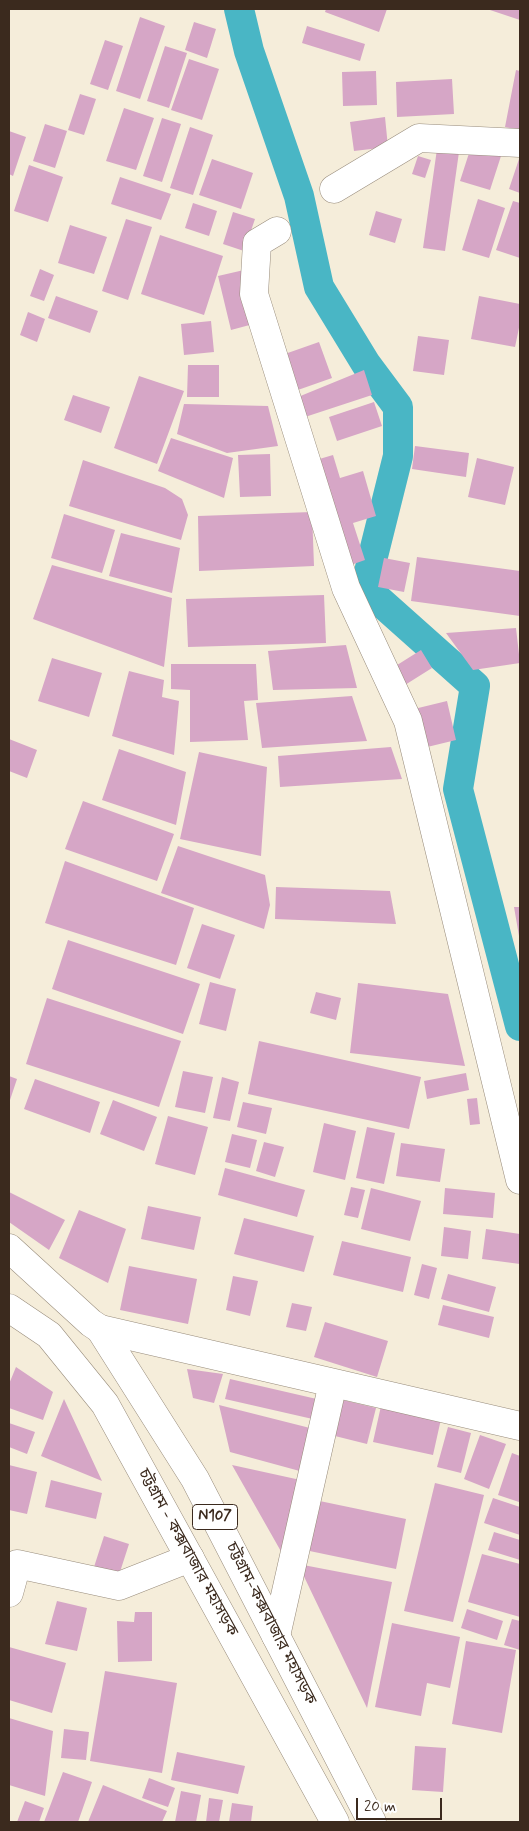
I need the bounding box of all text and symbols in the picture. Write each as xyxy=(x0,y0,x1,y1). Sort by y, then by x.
street label: চট্টগ্রাম - কক্সবাজার মহাসড়ক xyxy=(133,1466,241,1640)
road number: N107 xyxy=(192,1504,238,1530)
street label: চট্টগ্রাম-কক্সবাজার মহাসড়ক xyxy=(221,1540,319,1708)
scale bar xyxy=(359,1788,445,1820)
text: 20 m xyxy=(364,1797,396,1817)

